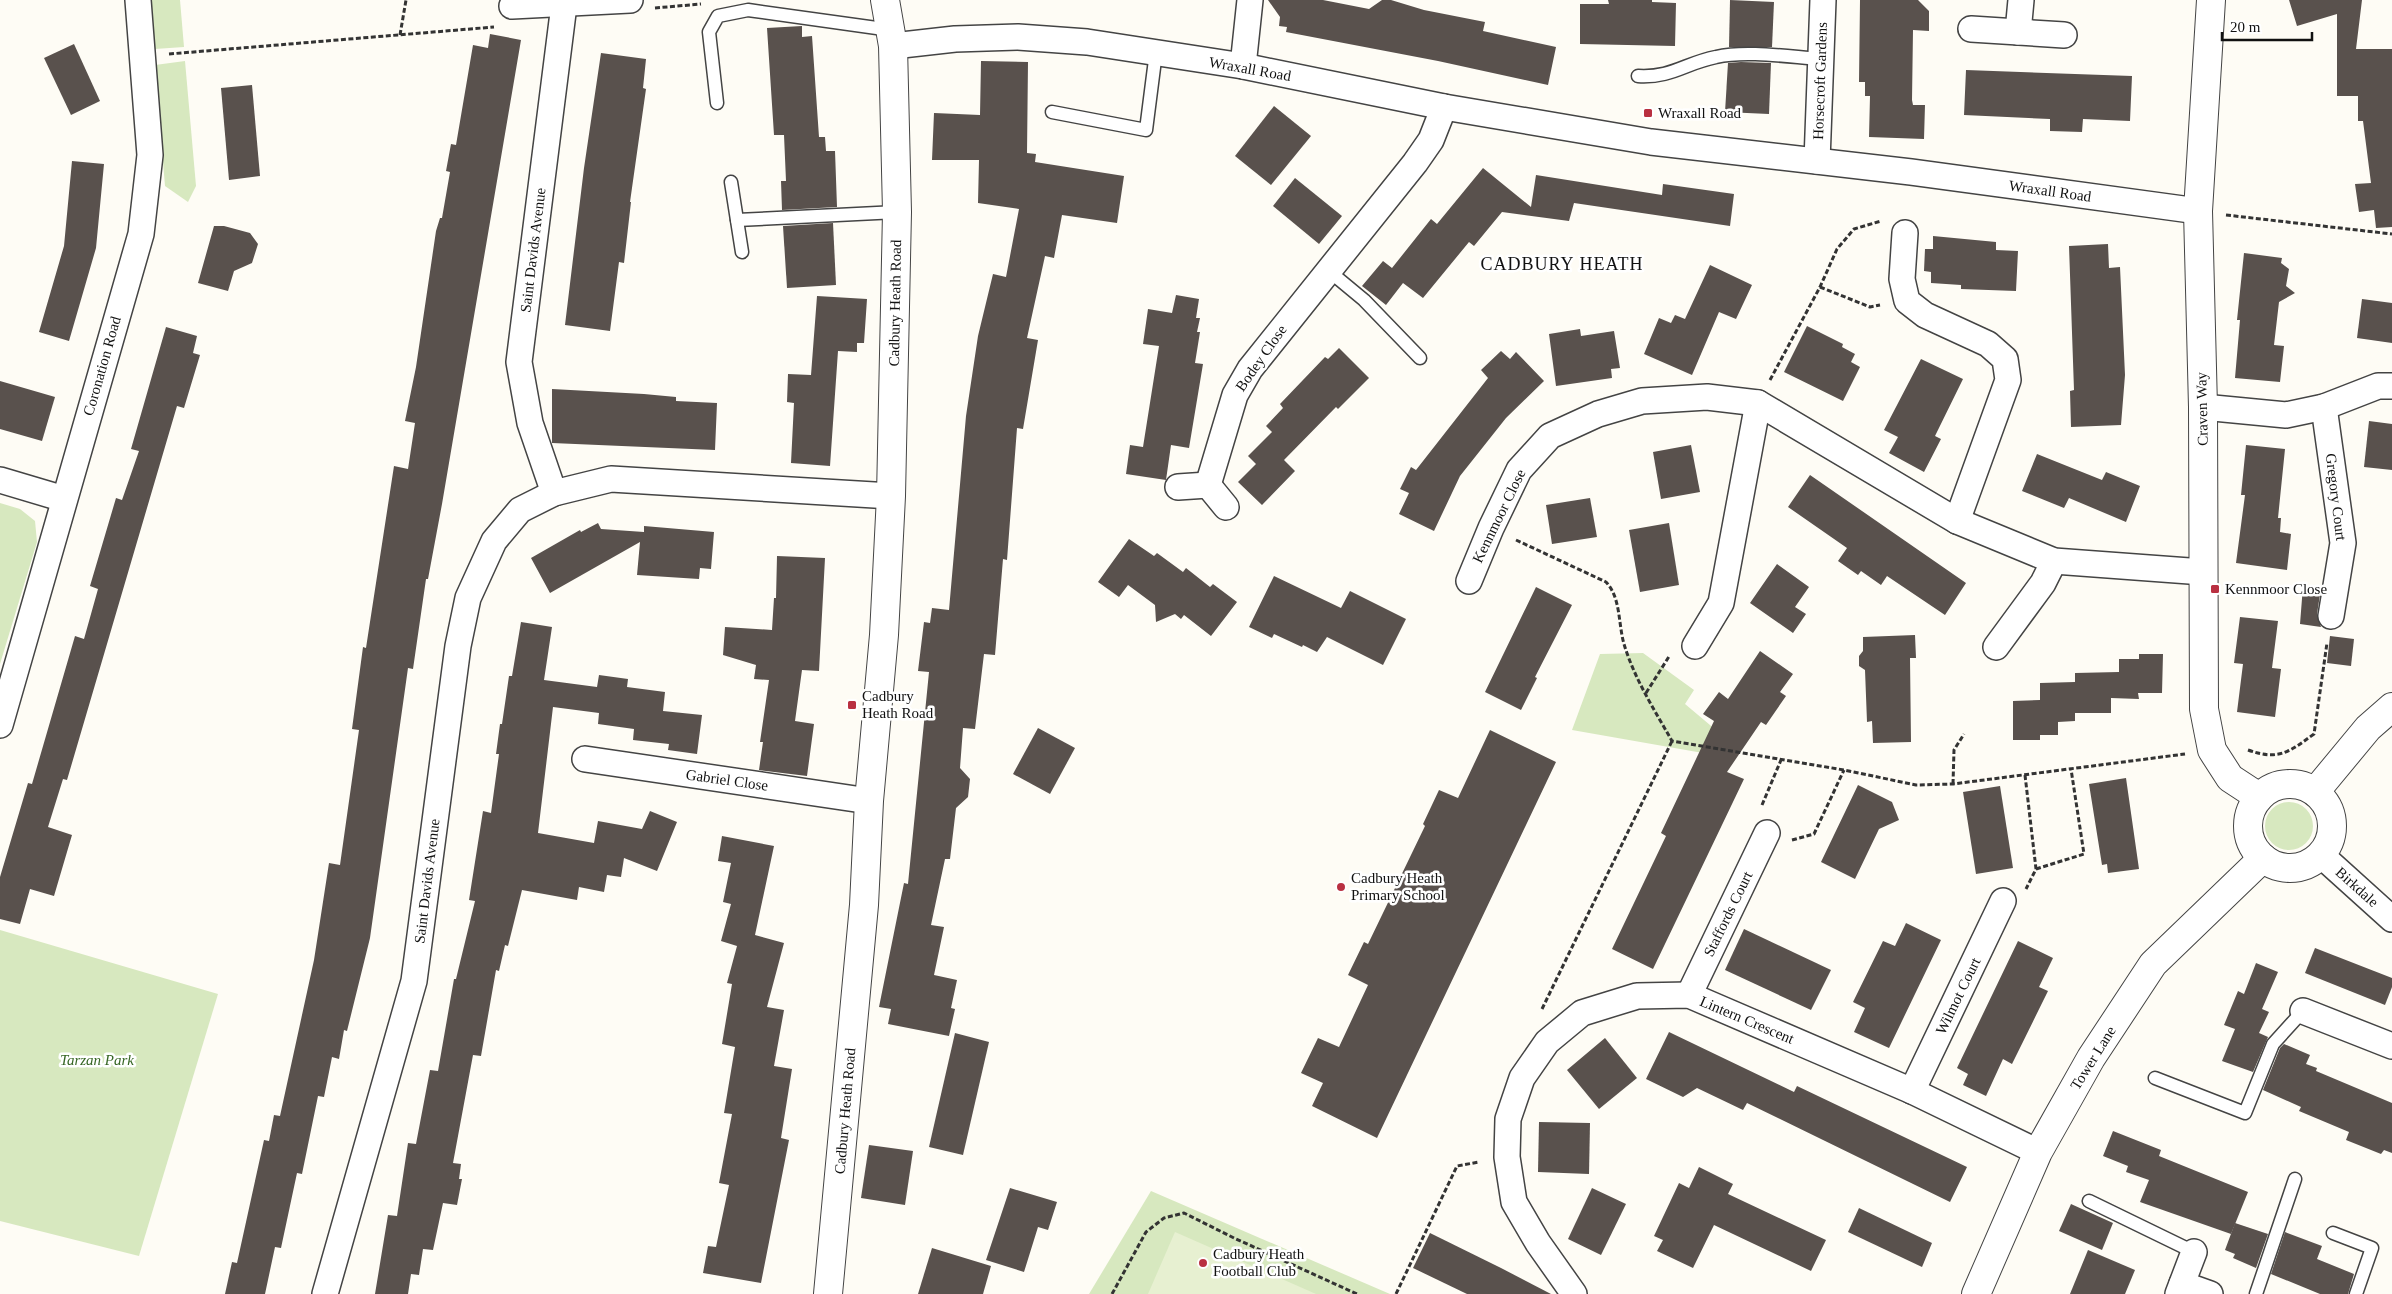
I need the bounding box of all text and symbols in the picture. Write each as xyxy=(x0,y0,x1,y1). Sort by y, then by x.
scale bar xyxy=(2222,10,2312,42)
text: 20 m xyxy=(2230,19,2261,35)
street label: Horsecroft Gardens xyxy=(1810,22,1830,140)
street label: Wraxall Road xyxy=(1208,54,1293,84)
place label: Wraxall Road xyxy=(1658,105,1742,121)
marker: Wraxall Road xyxy=(1642,107,1654,119)
street label: Wraxall Road xyxy=(2008,177,2093,205)
street label: Saint Davids Avenue xyxy=(517,186,549,313)
street label: Cadbury Heath Road xyxy=(886,239,904,366)
district label: CADBURY HEATH xyxy=(1481,254,1643,274)
street label: Coronation Road xyxy=(80,314,124,418)
street label: Bodey Close xyxy=(1232,322,1290,394)
street label: Craven Way xyxy=(2193,371,2211,446)
street label: Gregory Court xyxy=(2323,452,2349,542)
street label: Kennmoor Close xyxy=(1469,466,1529,565)
place label: Kennmoor Close xyxy=(2225,581,2327,597)
marker: Kennmoor Close xyxy=(2209,583,2221,595)
place label: Cadbury Heath Road xyxy=(862,688,934,721)
marker: Cadbury Heath Road xyxy=(846,699,858,711)
street label: Gabriel Close xyxy=(685,766,769,794)
street label: Saint Davids Avenue xyxy=(411,817,443,944)
street label: Birkdale xyxy=(2332,864,2382,910)
street label: Staffords Court xyxy=(1701,868,1756,959)
place label: Cadbury Heath Primary School xyxy=(1351,870,1445,903)
marker: Cadbury Heath Primary School xyxy=(1335,881,1347,893)
street label: Wilmot Court xyxy=(1933,954,1984,1037)
street label: Lintern Crescent xyxy=(1698,993,1797,1047)
street label: Tower Lane xyxy=(2067,1023,2119,1093)
street label: Cadbury Heath Road xyxy=(832,1047,859,1175)
park label: Tarzan Park xyxy=(60,1052,134,1068)
place label: Cadbury Heath Football Club xyxy=(1213,1246,1305,1279)
marker: Cadbury Heath Football Club xyxy=(1197,1257,1209,1269)

